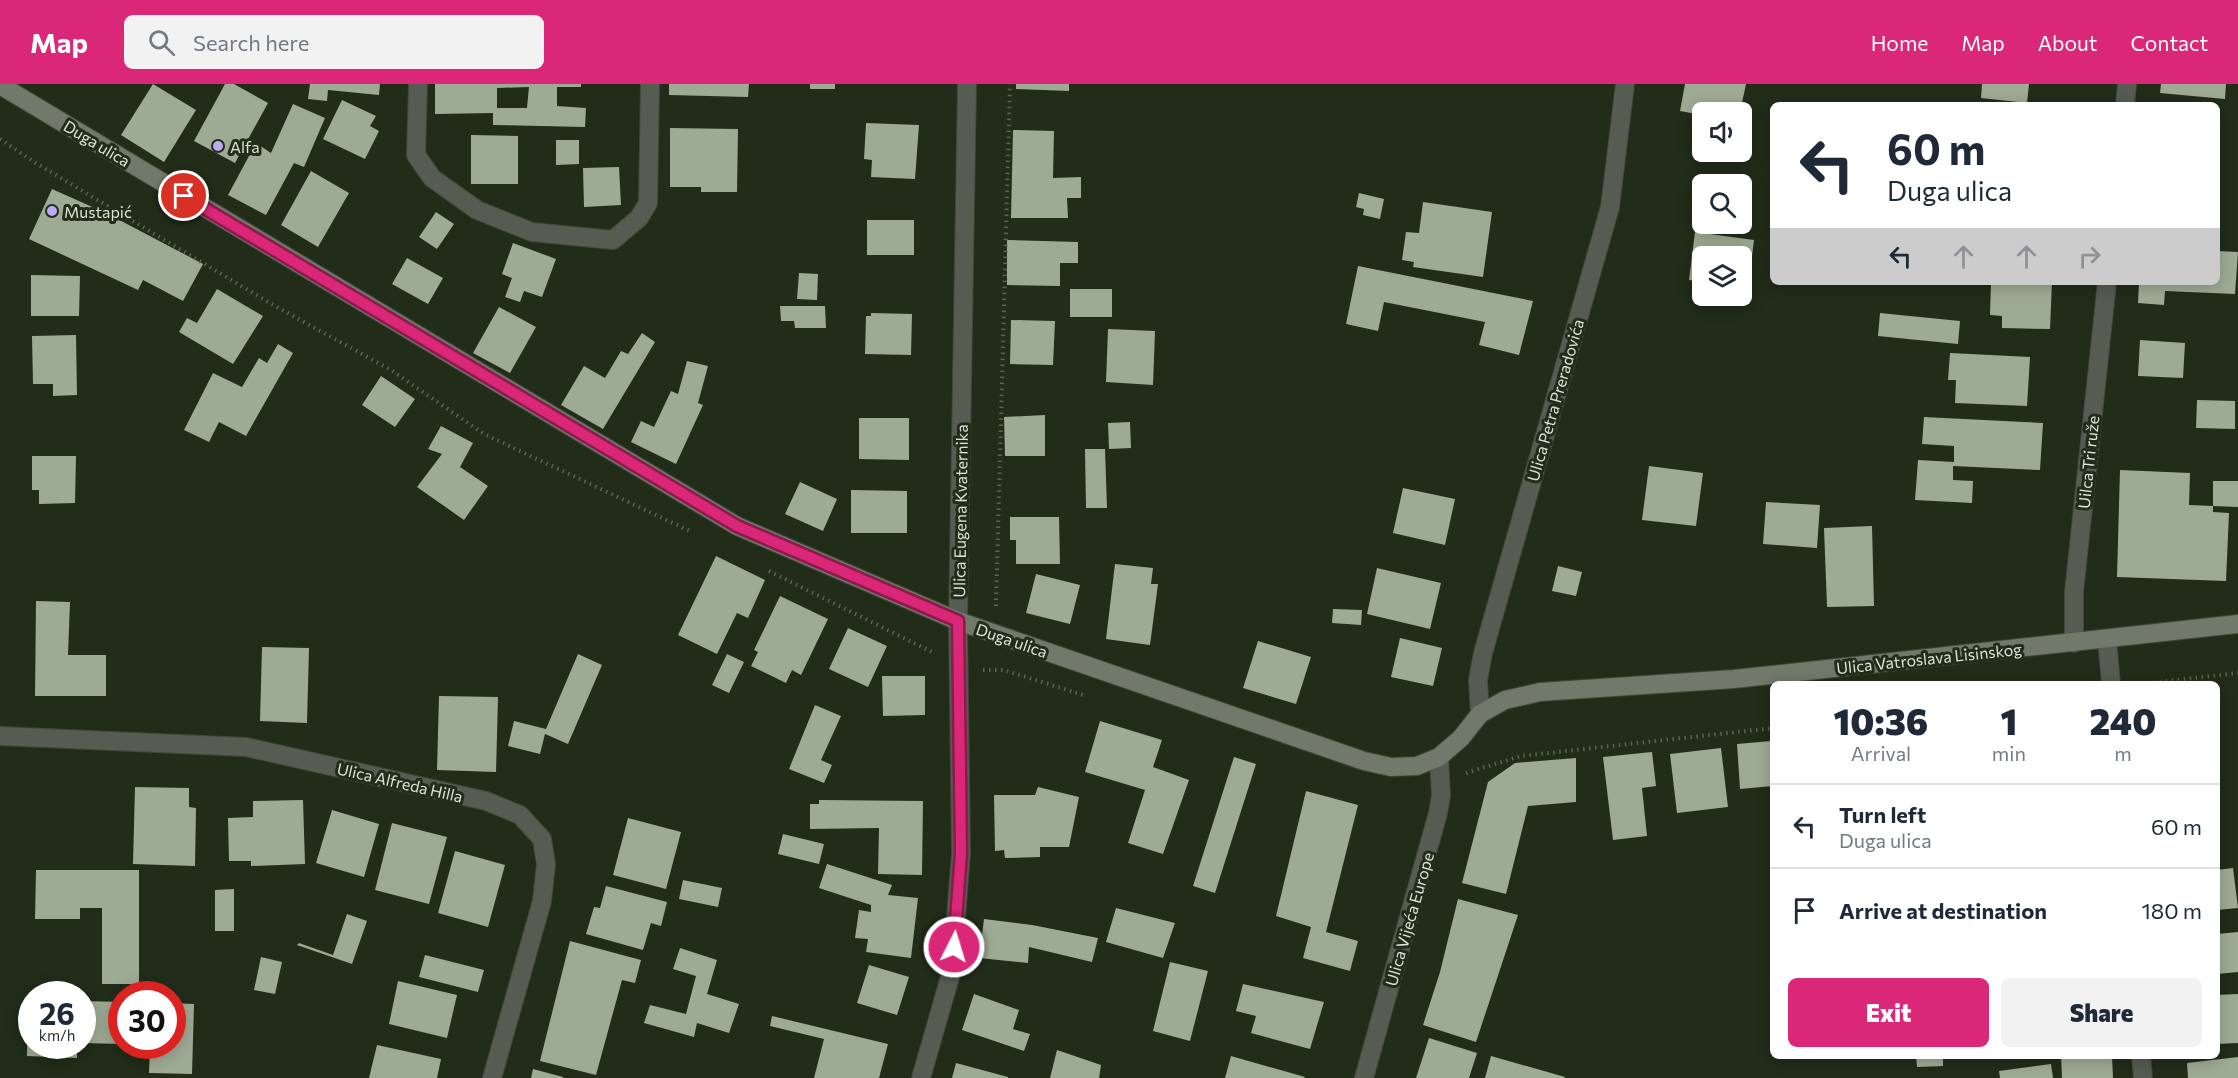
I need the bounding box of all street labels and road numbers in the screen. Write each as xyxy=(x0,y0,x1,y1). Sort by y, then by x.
street label: Duga ulica xyxy=(60,116,134,170)
street label: Ulica Petra Preradovića xyxy=(1523,317,1587,483)
street label: Uilca Tri ruže xyxy=(2074,415,2102,509)
street label: Ulica Eugena Kvaternika xyxy=(949,424,971,598)
street label: Duga ulica xyxy=(974,619,1050,661)
street label: Ulica Vatroslava Lisinskog xyxy=(1835,639,2023,677)
street label: Ulica Alfreda Hilla xyxy=(335,758,465,806)
street label: Ulica Vijeća Europe xyxy=(1381,850,1437,988)

